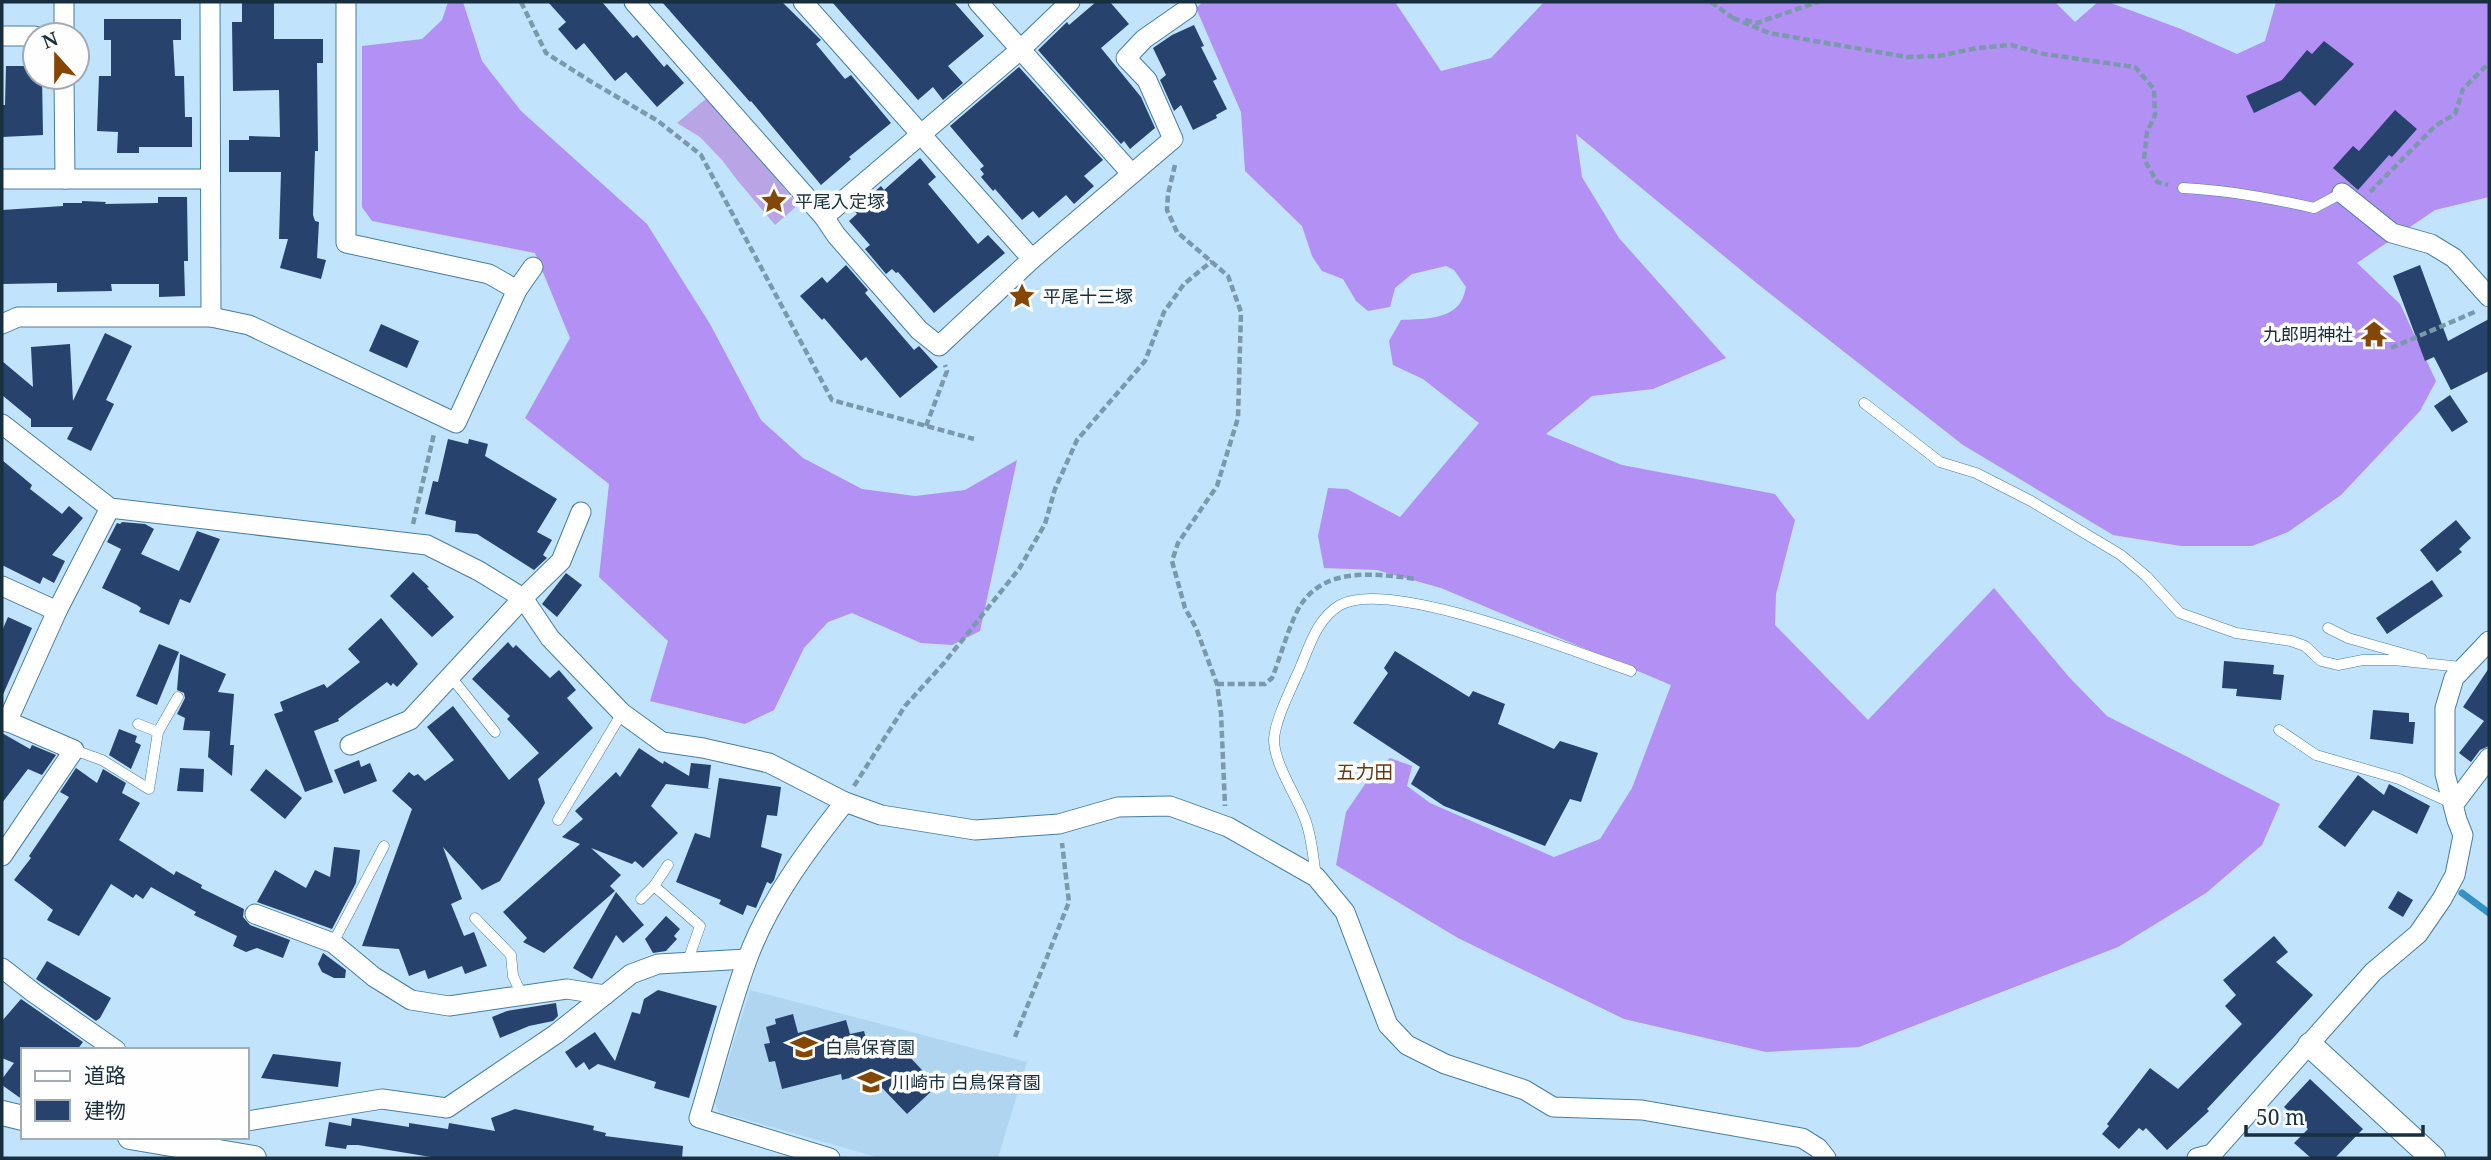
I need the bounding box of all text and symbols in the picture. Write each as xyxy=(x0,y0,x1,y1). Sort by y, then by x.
north arrow xyxy=(21,21,91,91)
text: N xyxy=(38,25,62,55)
place icon: 平尾入定塚 xyxy=(759,186,789,216)
place label: 平尾入定塚 xyxy=(795,189,885,213)
place icon: 平尾十三塚 xyxy=(1007,281,1037,311)
place label: 平尾十三塚 xyxy=(1043,284,1133,308)
temple icon: 九郎明神社 xyxy=(2359,319,2389,349)
place label: 九郎明神社 xyxy=(2263,322,2353,346)
district label: 五力田 xyxy=(1336,759,1394,785)
school or university icon: 白鳥保育園 xyxy=(789,1032,819,1062)
place label: 白鳥保育園 xyxy=(825,1035,915,1059)
legend xyxy=(21,1048,248,1139)
text: 道路 xyxy=(84,1061,126,1089)
school or university icon: 川崎市 白鳥保育園 xyxy=(856,1067,886,1097)
place label: 川崎市 白鳥保育園 xyxy=(892,1070,1041,1094)
scale bar xyxy=(2246,1094,2423,1138)
text: 建物 xyxy=(84,1096,126,1124)
text: 50 m xyxy=(2256,1103,2305,1131)

